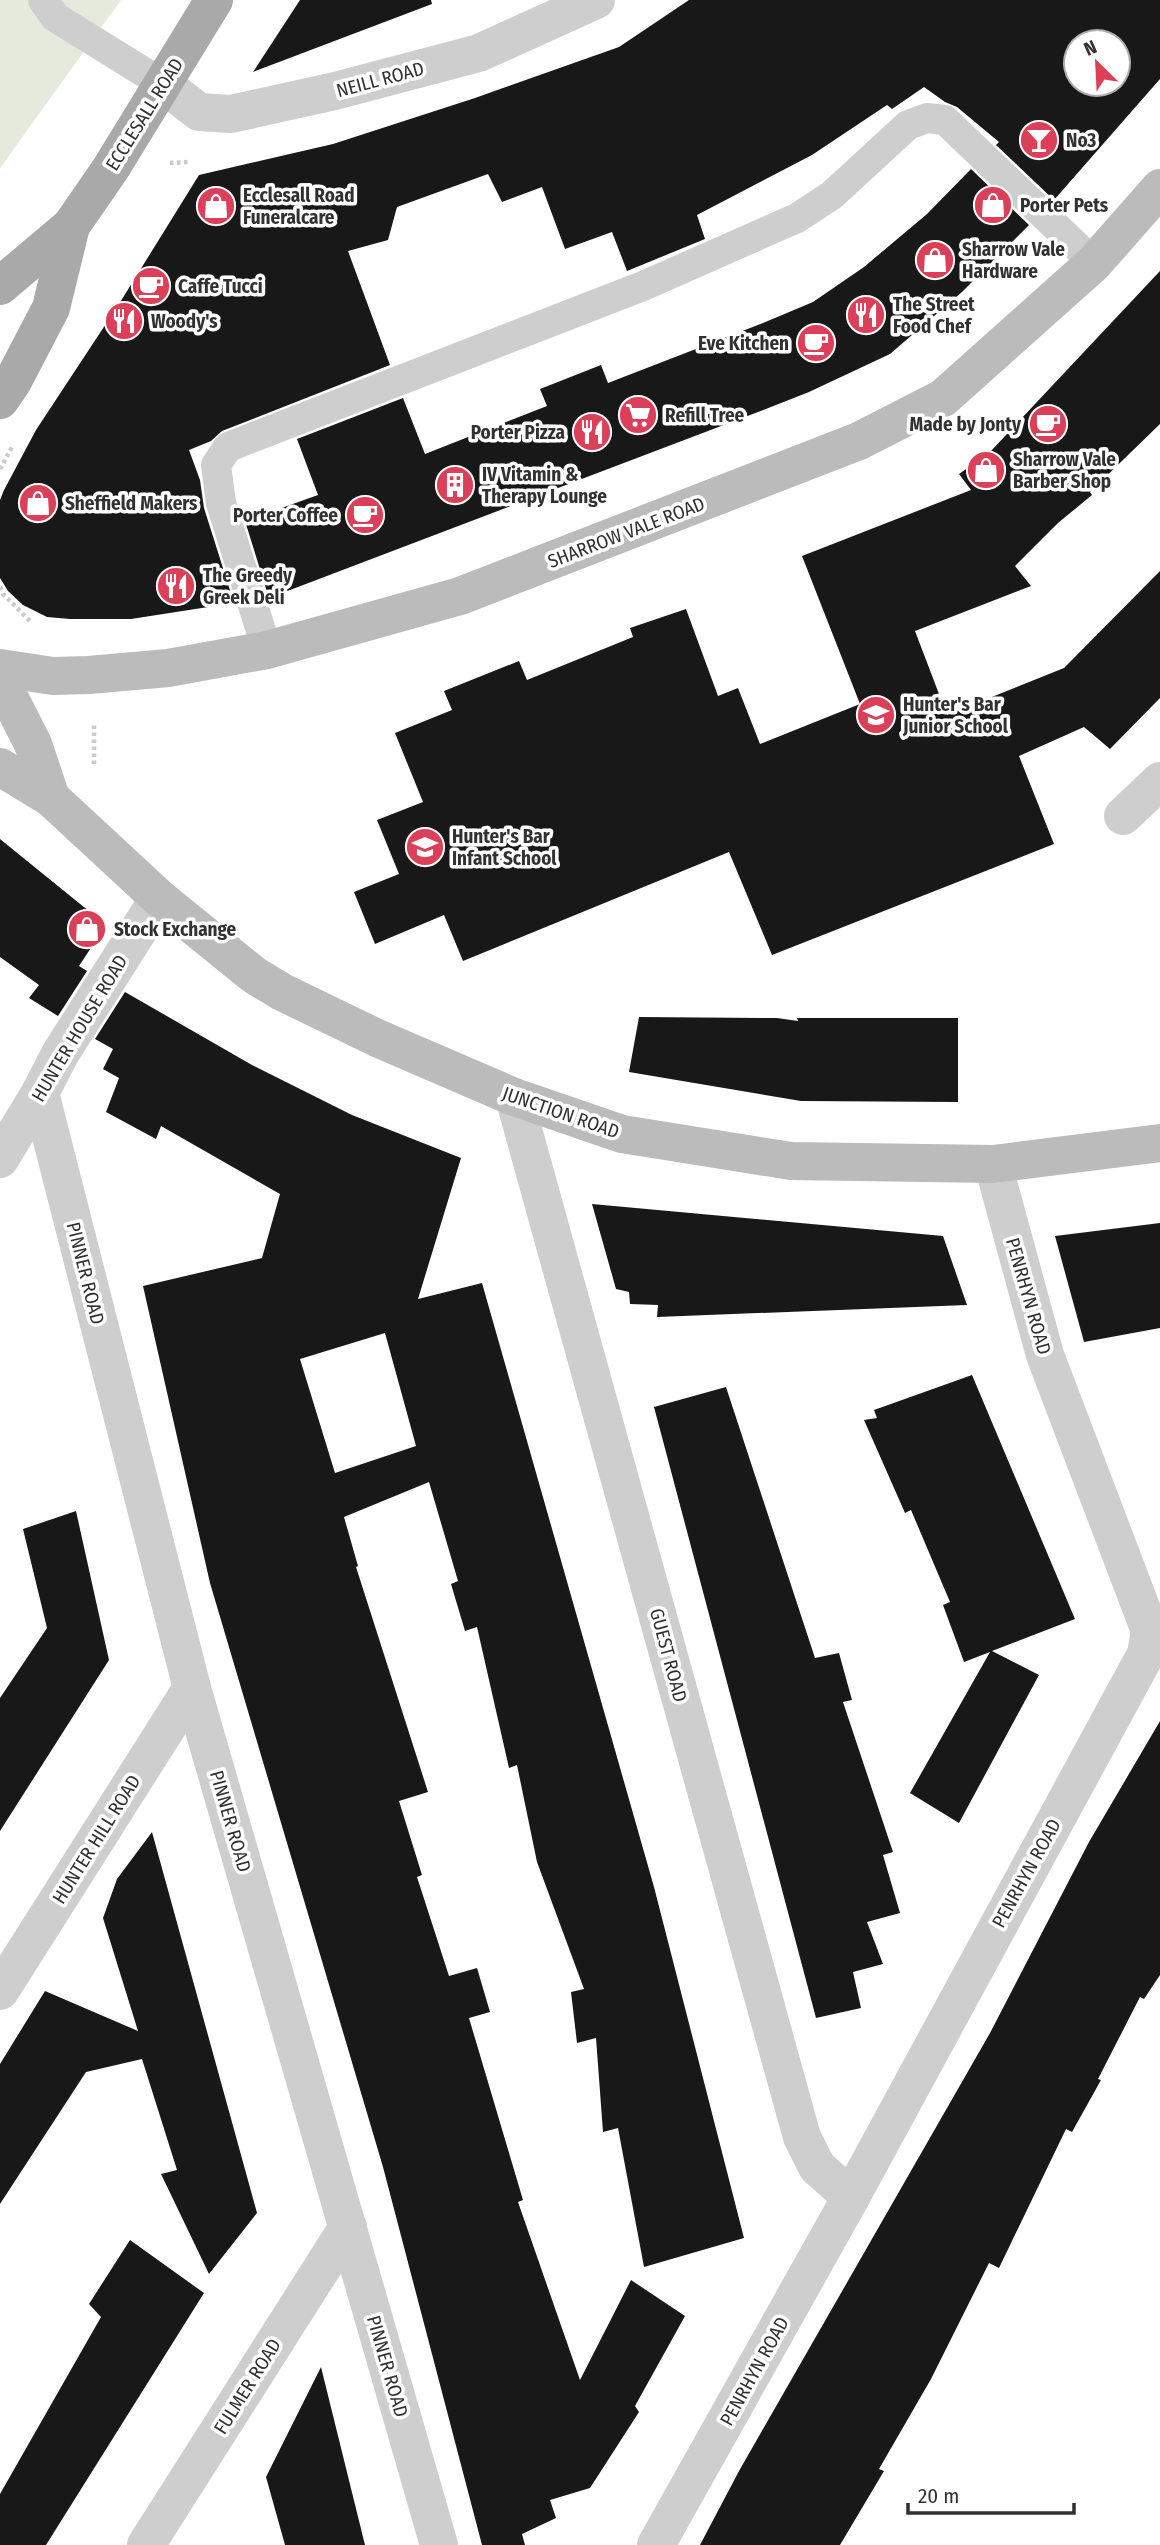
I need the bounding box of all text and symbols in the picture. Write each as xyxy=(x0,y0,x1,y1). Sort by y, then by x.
north arrow xyxy=(1062,28,1132,98)
text: N xyxy=(1080,35,1100,61)
street label: ECCLESALL ROAD xyxy=(101,54,188,175)
street label: NEILL ROAD xyxy=(334,57,426,102)
bar icon: No3 xyxy=(1018,119,1060,161)
place label: No3 xyxy=(1066,129,1096,152)
place label: Ecclesall Road Funeralcare xyxy=(243,184,355,229)
shop icon: Porter Pets xyxy=(972,184,1014,226)
shop icon: Ecclesall Road Funeralcare xyxy=(195,185,237,227)
place label: Porter Pets xyxy=(1020,194,1109,217)
place label: Sharrow Vale Hardware xyxy=(962,238,1065,283)
shop icon: Sharrow Vale Hardware xyxy=(914,239,956,281)
cafe icon: Caffe Tucci xyxy=(130,265,172,307)
place label: Caffe Tucci xyxy=(178,275,263,298)
place label: The Street Food Chef xyxy=(893,293,975,338)
restaurant icon: The Street Food Chef xyxy=(845,294,887,336)
restaurant icon: Woody's xyxy=(103,300,145,342)
place label: Woody's xyxy=(151,310,218,333)
cafe icon: Eve Kitchen xyxy=(795,322,837,364)
place label: Eve Kitchen xyxy=(698,332,789,355)
supermarket icon: Refill Tree xyxy=(617,394,659,436)
cafe icon: Made by Jonty xyxy=(1027,403,1069,445)
place label: Refill Tree xyxy=(665,404,745,427)
restaurant icon: Porter Pizza xyxy=(571,411,613,453)
place label: Made by Jonty xyxy=(909,413,1022,436)
place label: Porter Pizza xyxy=(471,421,565,444)
place label: Sharrow Vale Barber Shop xyxy=(1013,448,1116,493)
shop icon: Sharrow Vale Barber Shop xyxy=(965,449,1007,491)
place label: IV Vitamin & Therapy Lounge xyxy=(482,463,607,508)
building icon: IV Vitamin & Therapy Lounge xyxy=(434,464,476,506)
shop icon: Sheffield Makers xyxy=(17,482,59,524)
place label: Sheffield Makers xyxy=(65,492,198,515)
street label: SHARROW VALE ROAD xyxy=(544,492,708,573)
cafe icon: Porter Coffee xyxy=(344,494,386,536)
place label: Porter Coffee xyxy=(233,504,338,527)
place label: The Greedy Greek Deli xyxy=(203,564,293,609)
restaurant icon: The Greedy Greek Deli xyxy=(155,565,197,607)
place label: Hunter's Bar Junior School xyxy=(902,693,1009,738)
school or university icon: Hunter's Bar Junior School xyxy=(855,694,897,736)
place label: Hunter's Bar Infant School xyxy=(452,825,557,870)
school or university icon: Hunter's Bar Infant School xyxy=(404,826,446,868)
shop icon: Stock Exchange xyxy=(66,908,108,950)
place label: Stock Exchange xyxy=(114,918,237,941)
street label: HUNTER HOUSE ROAD xyxy=(27,951,132,1106)
street label: JUNCTION ROAD xyxy=(499,1082,622,1143)
street label: PINNER ROAD xyxy=(62,1220,109,1327)
street label: PENRHYN ROAD xyxy=(1001,1235,1056,1357)
street label: GUEST ROAD xyxy=(645,1606,692,1704)
street label: PINNER ROAD xyxy=(205,1768,256,1875)
street label: HUNTER HILL ROAD xyxy=(48,1771,145,1908)
street label: PENRHYN ROAD xyxy=(987,1815,1066,1932)
street label: PINNER ROAD xyxy=(362,2313,413,2420)
street label: PENRHYN ROAD xyxy=(715,2313,794,2430)
street label: FULMER ROAD xyxy=(209,2334,286,2438)
scale bar xyxy=(908,2472,1074,2516)
text: 20 m xyxy=(918,2483,959,2509)

